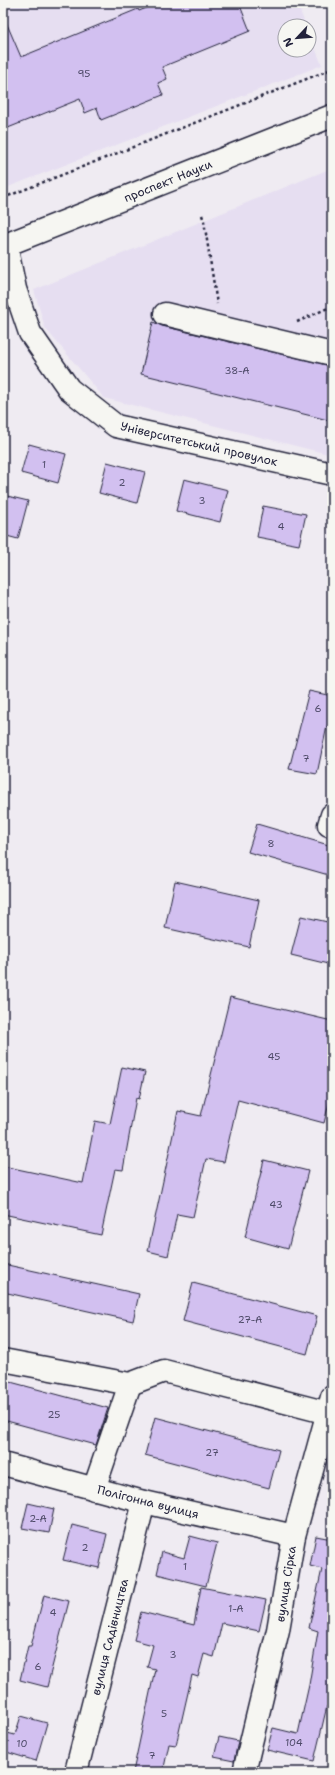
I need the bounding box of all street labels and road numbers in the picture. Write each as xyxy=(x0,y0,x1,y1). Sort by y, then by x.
street label: проспект Науки xyxy=(122,156,215,206)
street label: Університетський провулок xyxy=(119,418,280,470)
street label: Полігонна вулиця xyxy=(95,1482,201,1522)
street label: вулиця Сірка xyxy=(272,1544,300,1623)
street label: вулиця Садівництва xyxy=(88,1577,132,1697)

